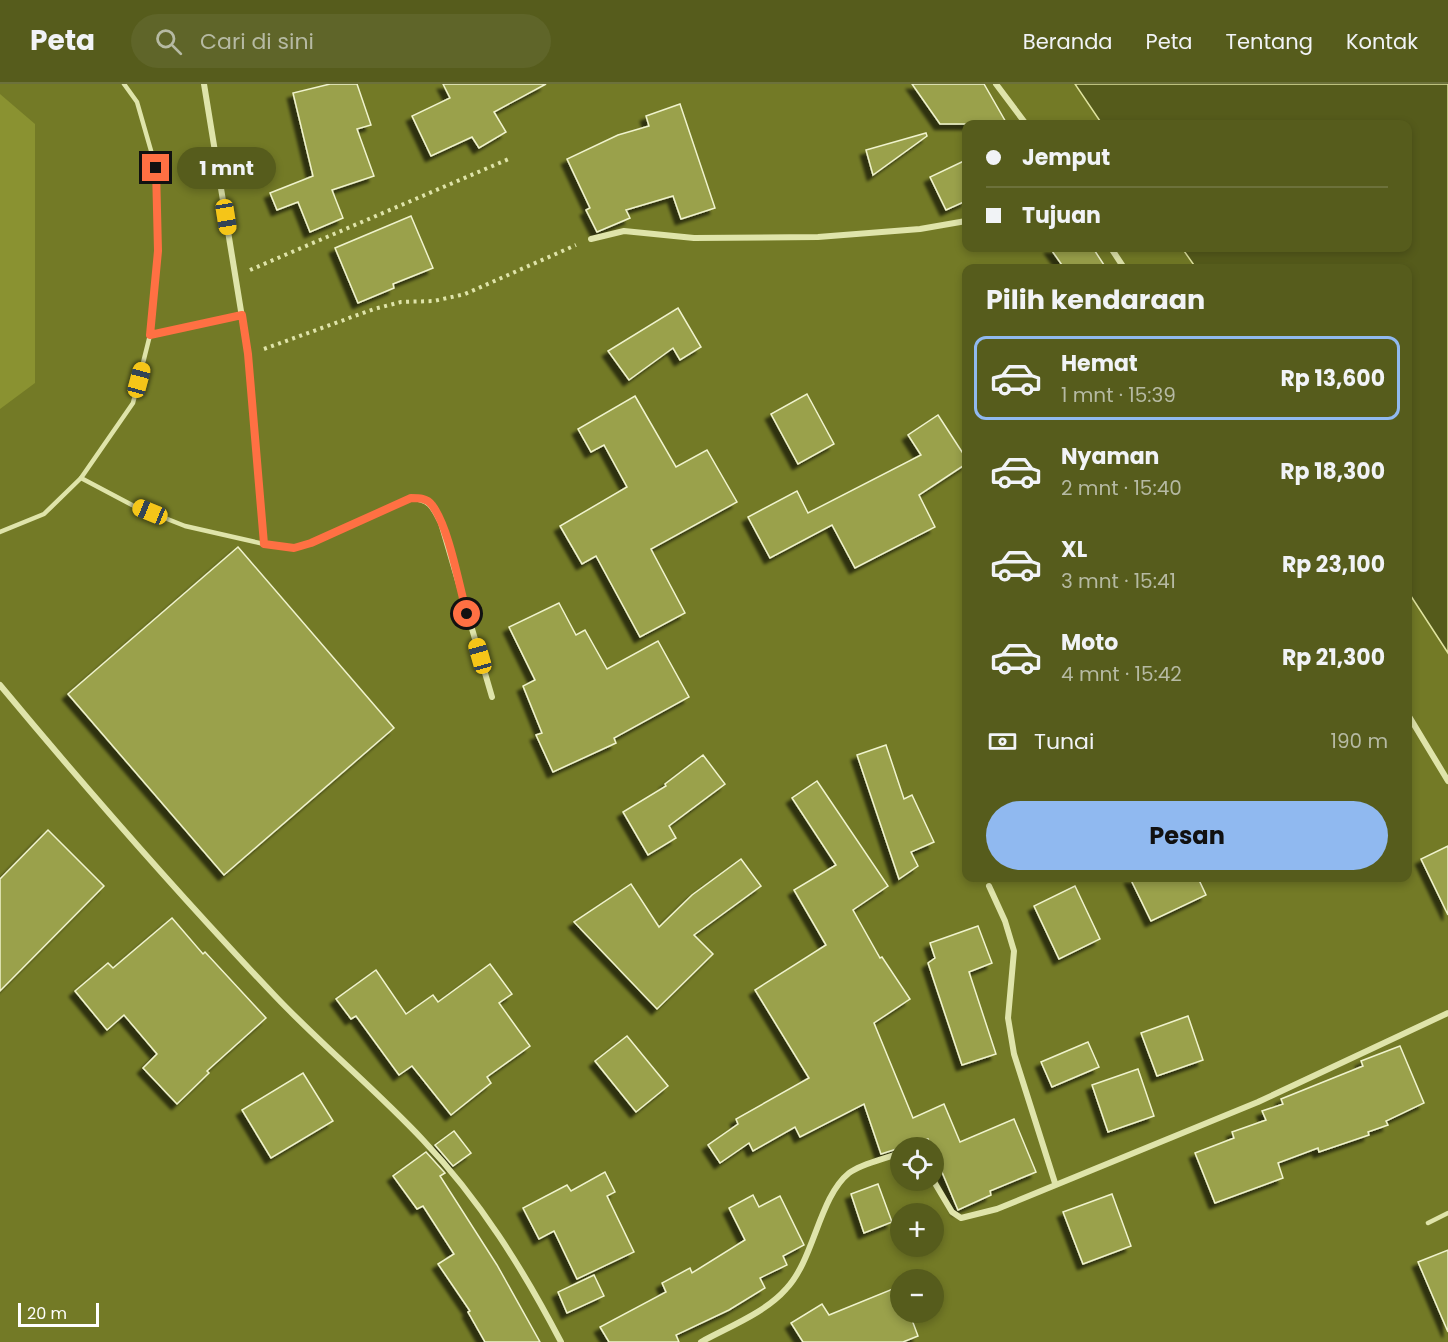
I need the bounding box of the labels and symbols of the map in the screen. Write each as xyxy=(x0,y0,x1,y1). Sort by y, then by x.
callout: 1 mnt xyxy=(177,147,276,189)
route end xyxy=(142,154,169,181)
car xyxy=(214,198,238,236)
car xyxy=(126,360,152,400)
car xyxy=(130,497,170,527)
route start xyxy=(453,600,480,627)
car xyxy=(466,636,494,676)
scale bar xyxy=(18,1300,99,1328)

